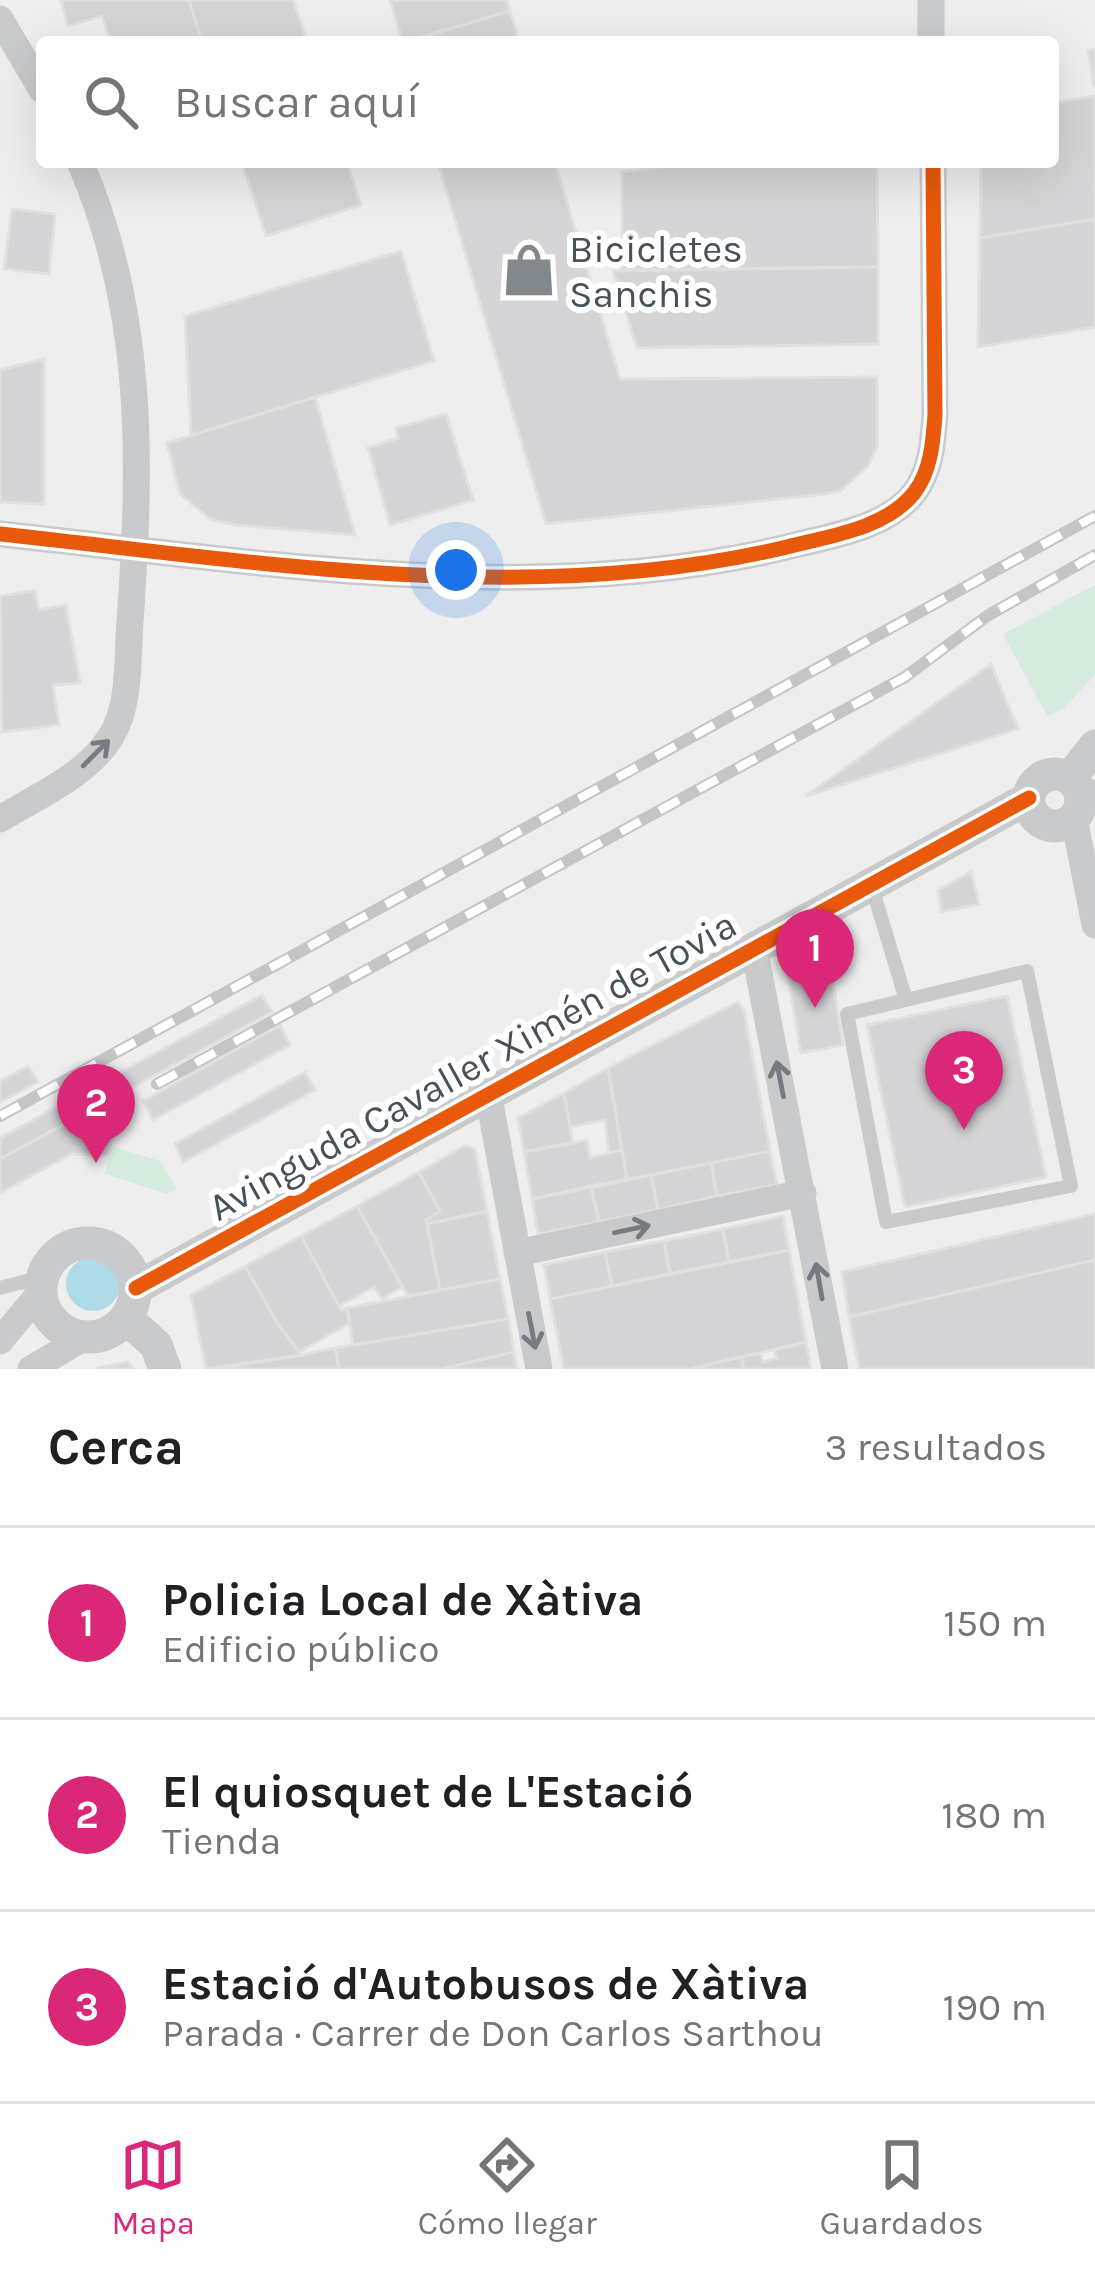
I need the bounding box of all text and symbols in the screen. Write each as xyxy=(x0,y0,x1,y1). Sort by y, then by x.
search box xyxy=(36,36,1059,168)
icon: search xyxy=(78,69,144,135)
text: Buscar aquí xyxy=(174,76,420,128)
place label: Bicicletes Sanchis xyxy=(569,226,743,317)
shop icon: Bicicletes Sanchis xyxy=(500,241,558,299)
your location xyxy=(426,540,486,600)
one-way arrow xyxy=(81,739,110,768)
street label: Avinguda Cavaller Ximén de Tovia xyxy=(201,901,744,1231)
pin: 1 xyxy=(776,909,854,1008)
pin: 3 xyxy=(925,1031,1003,1130)
one-way arrow xyxy=(768,1060,790,1099)
pin: 2 xyxy=(57,1064,135,1163)
one-way arrow xyxy=(612,1217,651,1240)
one-way arrow xyxy=(807,1263,829,1302)
one-way arrow xyxy=(522,1311,544,1350)
text: Cerca xyxy=(48,1417,184,1477)
text: 3 resultados xyxy=(825,1424,1047,1470)
text: Policia Local de Xàtiva xyxy=(162,1574,643,1626)
text: 1 xyxy=(80,1600,94,1646)
text: 150 m xyxy=(943,1600,1047,1646)
text: Edificio público xyxy=(162,1626,439,1672)
text: El quiosquet de L'Estació xyxy=(162,1766,693,1818)
text: 2 xyxy=(75,1792,99,1838)
text: 180 m xyxy=(941,1792,1047,1838)
text: Tienda xyxy=(162,1818,281,1864)
text: Estació d'Autobusos de Xàtiva xyxy=(162,1958,809,2010)
text: 3 xyxy=(75,1984,99,2030)
text: 190 m xyxy=(943,1984,1047,2030)
text: Parada · Carrer de Don Carlos Sarthou xyxy=(162,2010,824,2056)
tab: Mapa xyxy=(111,2132,195,2242)
tab: Cómo llegar xyxy=(418,2132,597,2242)
tab: Guardados xyxy=(820,2132,984,2242)

